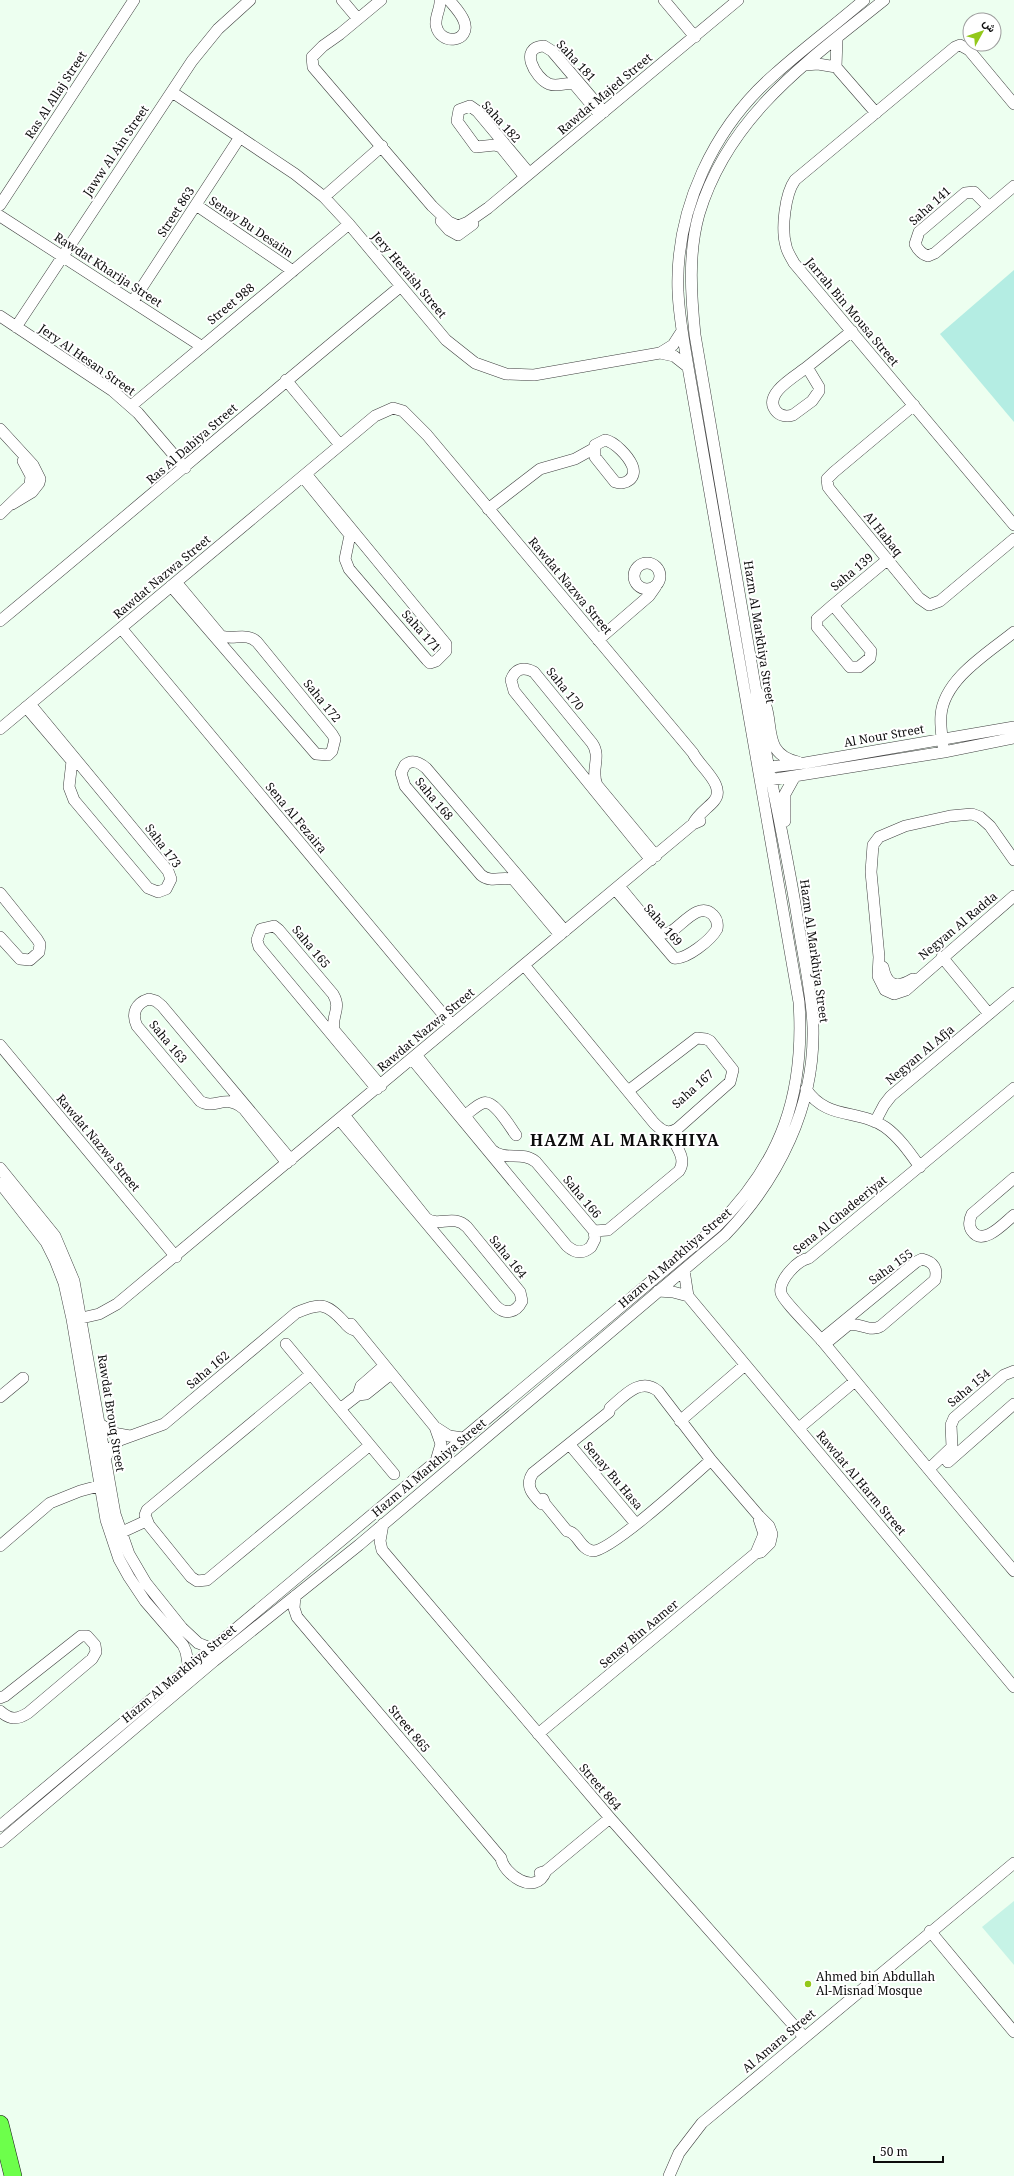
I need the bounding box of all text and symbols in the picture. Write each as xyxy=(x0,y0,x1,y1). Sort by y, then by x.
north arrow xyxy=(962,12,1002,52)
text: ش xyxy=(980,15,1000,35)
street label: Saha 181 xyxy=(553,36,600,85)
street label: Ras Al Allaj Street xyxy=(21,48,90,142)
street label: Rawdat Majed Street xyxy=(554,49,656,138)
street label: Saha 182 xyxy=(478,97,525,146)
street label: Jaww Al Ain Street xyxy=(78,102,152,201)
street label: Saha 141 xyxy=(905,182,954,229)
street label: Street 863 xyxy=(153,183,198,240)
street label: Senay Bu Desaim xyxy=(206,192,297,261)
street label: Jery Heraish Street xyxy=(368,227,451,321)
street label: Rawdat Kharija Street xyxy=(51,228,166,311)
street label: Jarrah Bin Mousa Street xyxy=(801,253,903,370)
street label: Street 988 xyxy=(203,279,258,328)
street label: Jery Al Hesan Street xyxy=(35,319,139,399)
street label: Ras Al Dabiya Street xyxy=(143,399,241,488)
street label: Al Habaq xyxy=(860,508,907,560)
street label: Rawdat Nazwa Street xyxy=(109,531,214,622)
street label: Rawdat Nazwa Street xyxy=(525,533,616,638)
street label: Saha 139 xyxy=(827,549,877,594)
street label: Hazm Al Markhiya Street xyxy=(740,559,779,705)
street label: Saha 171 xyxy=(398,606,445,655)
street label: Saha 170 xyxy=(543,664,588,714)
street label: Saha 172 xyxy=(300,676,345,726)
street label: Al Nour Street xyxy=(842,720,925,751)
street label: Saha 168 xyxy=(412,774,457,824)
street label: Sena Al Fezaira xyxy=(262,779,331,857)
street label: Saha 173 xyxy=(141,820,186,871)
street label: Hazm Al Markhiya Street xyxy=(796,878,833,1024)
street label: Negyan Al Radda xyxy=(915,888,1001,964)
street label: Saha 169 xyxy=(640,900,686,949)
street label: Saha 165 xyxy=(289,922,334,972)
street label: Rawdat Nazwa Street xyxy=(373,984,478,1075)
street label: Saha 163 xyxy=(146,1017,191,1067)
street label: Negyan Al Afja xyxy=(882,1021,958,1088)
street label: Saha 167 xyxy=(668,1065,717,1112)
street label: Rawdat Nazwa Street xyxy=(53,1090,144,1195)
district label: HAZM AL MARKHIYA xyxy=(530,1129,720,1151)
street label: Sena Al Ghadeeriyat xyxy=(789,1171,890,1258)
street label: Saha 166 xyxy=(560,1172,605,1222)
street label: Hazm Al Markhiya Street xyxy=(615,1204,735,1311)
street label: Saha 164 xyxy=(486,1232,531,1282)
street label: Saha 155 xyxy=(865,1245,916,1288)
street label: Saha 162 xyxy=(183,1347,233,1392)
street label: Rawdat Brouq Street xyxy=(94,1353,129,1473)
street label: Saha 154 xyxy=(944,1365,994,1410)
street label: Hazm Al Markhiya Street xyxy=(368,1415,489,1521)
street label: Rawdat Al Harm Street xyxy=(813,1427,910,1539)
street label: Senay Bu Hasa xyxy=(580,1438,647,1514)
street label: Senay Bin Aamer xyxy=(596,1595,682,1672)
street label: Hazm Al Markhiya Street xyxy=(118,1621,239,1727)
street label: Street 865 xyxy=(385,1701,434,1756)
street label: Street 864 xyxy=(575,1760,626,1814)
place label: Ahmed bin Abdullah Al-Misnad Mosque xyxy=(816,1968,935,1999)
marker: Ahmed bin Abdullah Al-Misnad Mosque xyxy=(803,1979,813,1989)
street label: Al Amara Street xyxy=(739,2005,819,2076)
scale bar xyxy=(874,2138,943,2164)
text: 50 m xyxy=(880,2143,908,2160)

